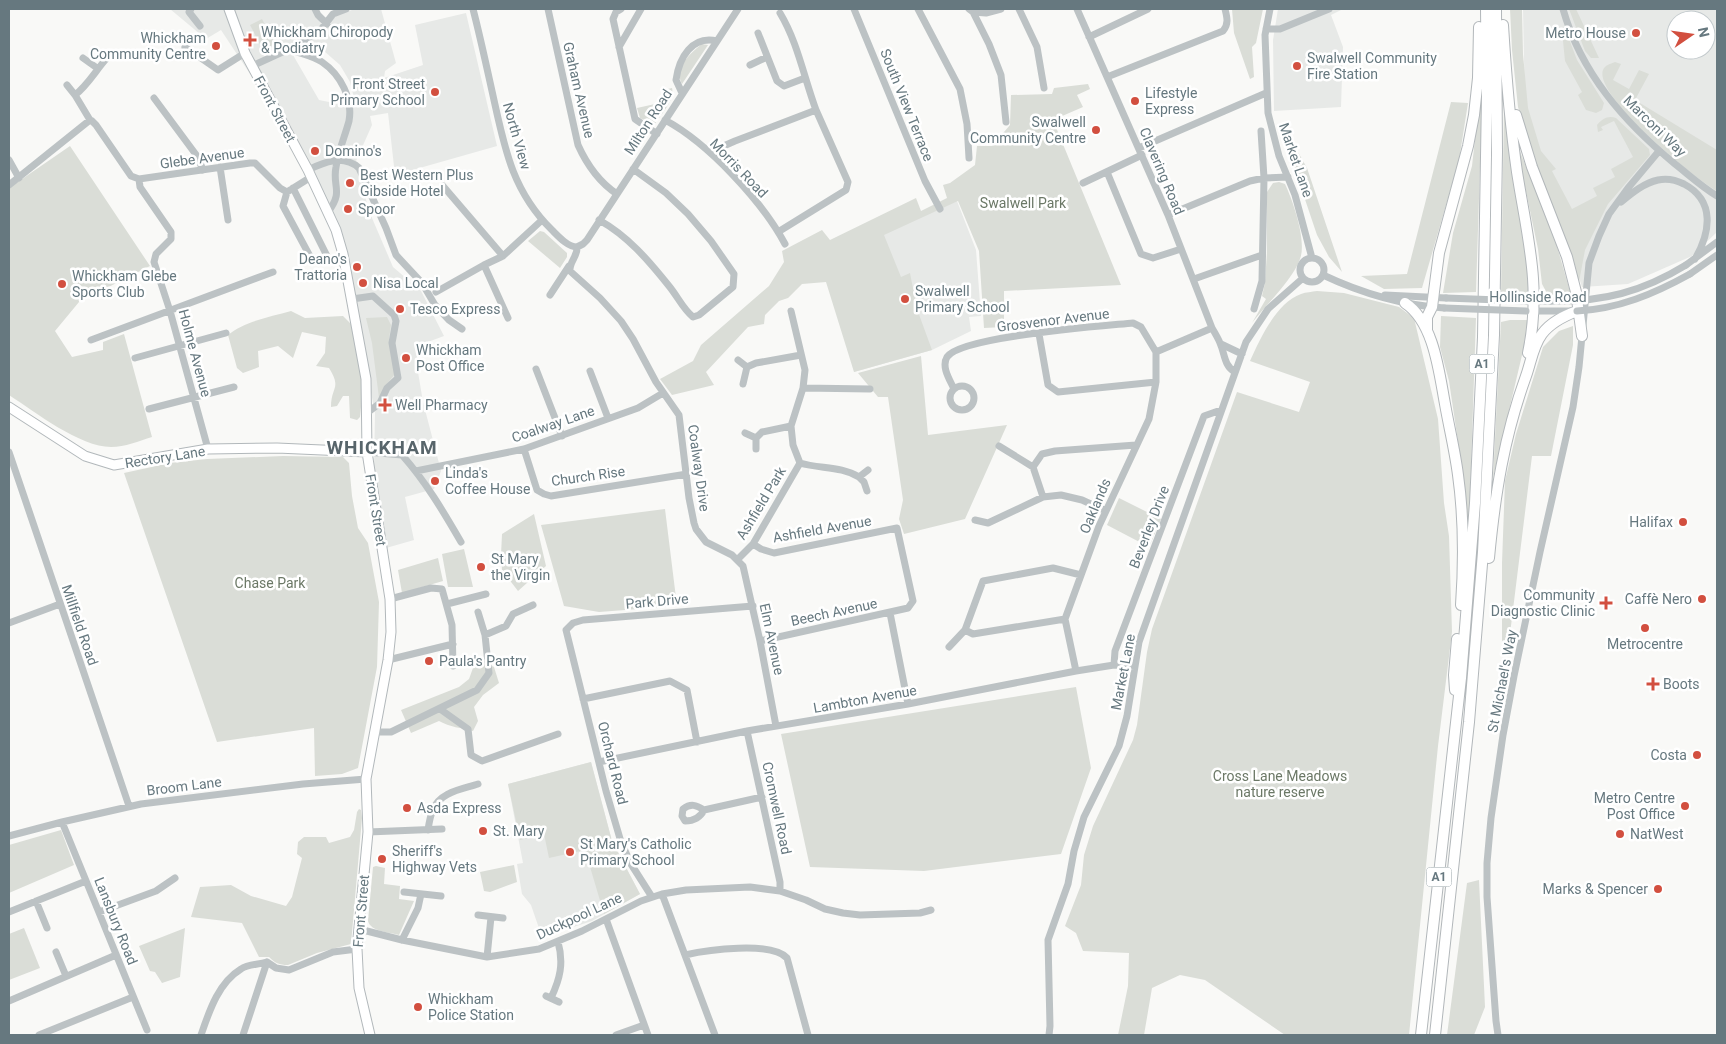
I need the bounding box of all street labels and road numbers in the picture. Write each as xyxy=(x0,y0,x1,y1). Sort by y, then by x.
street label: Graham Avenue xyxy=(560,40,598,140)
street label: South View Terrace xyxy=(877,46,937,164)
street label: Front Street xyxy=(251,73,299,145)
street label: Milton Road xyxy=(621,86,675,158)
street label: Marconi Way xyxy=(1620,92,1690,160)
street label: North View xyxy=(500,101,534,172)
street label: Market Lane xyxy=(1276,121,1316,199)
street label: Clavering Road xyxy=(1136,125,1188,217)
street label: Morris Road xyxy=(707,135,771,201)
street label: Glebe Avenue xyxy=(159,144,245,172)
street label: Hollinside Road xyxy=(1489,289,1587,305)
street label: Grosvenor Avenue xyxy=(996,305,1110,335)
street label: Holme Avenue xyxy=(176,307,214,399)
road number: A1 xyxy=(1470,354,1494,374)
street label: Coalway Lane xyxy=(509,402,597,446)
street label: Coalway Drive xyxy=(685,423,713,513)
street label: Rectory Lane xyxy=(124,443,206,471)
street label: Church Rise xyxy=(550,463,626,489)
street label: Ashfield Park xyxy=(733,463,789,542)
street label: Front Street xyxy=(362,473,390,548)
street label: Oaklands xyxy=(1076,476,1114,536)
street label: Beverley Drive xyxy=(1126,483,1172,571)
street label: Ashfield Avenue xyxy=(771,512,873,546)
street label: Millfield Road xyxy=(59,582,101,668)
street label: Park Drive xyxy=(625,590,689,612)
street label: Beech Avenue xyxy=(789,595,879,629)
street label: Elm Avenue xyxy=(757,602,787,676)
street label: St Michael's Way xyxy=(1484,628,1520,734)
street label: Market Lane xyxy=(1108,633,1138,711)
street label: Lambton Avenue xyxy=(812,682,918,716)
street label: Orchard Road xyxy=(595,720,631,806)
street label: Cromwell Road xyxy=(759,760,795,856)
street label: Broom Lane xyxy=(146,773,222,799)
road number: A1 xyxy=(1426,868,1452,886)
street label: Front Street xyxy=(350,874,372,948)
street label: Lansbury Road xyxy=(91,875,141,967)
street label: Duckpool Lane xyxy=(534,889,624,943)

